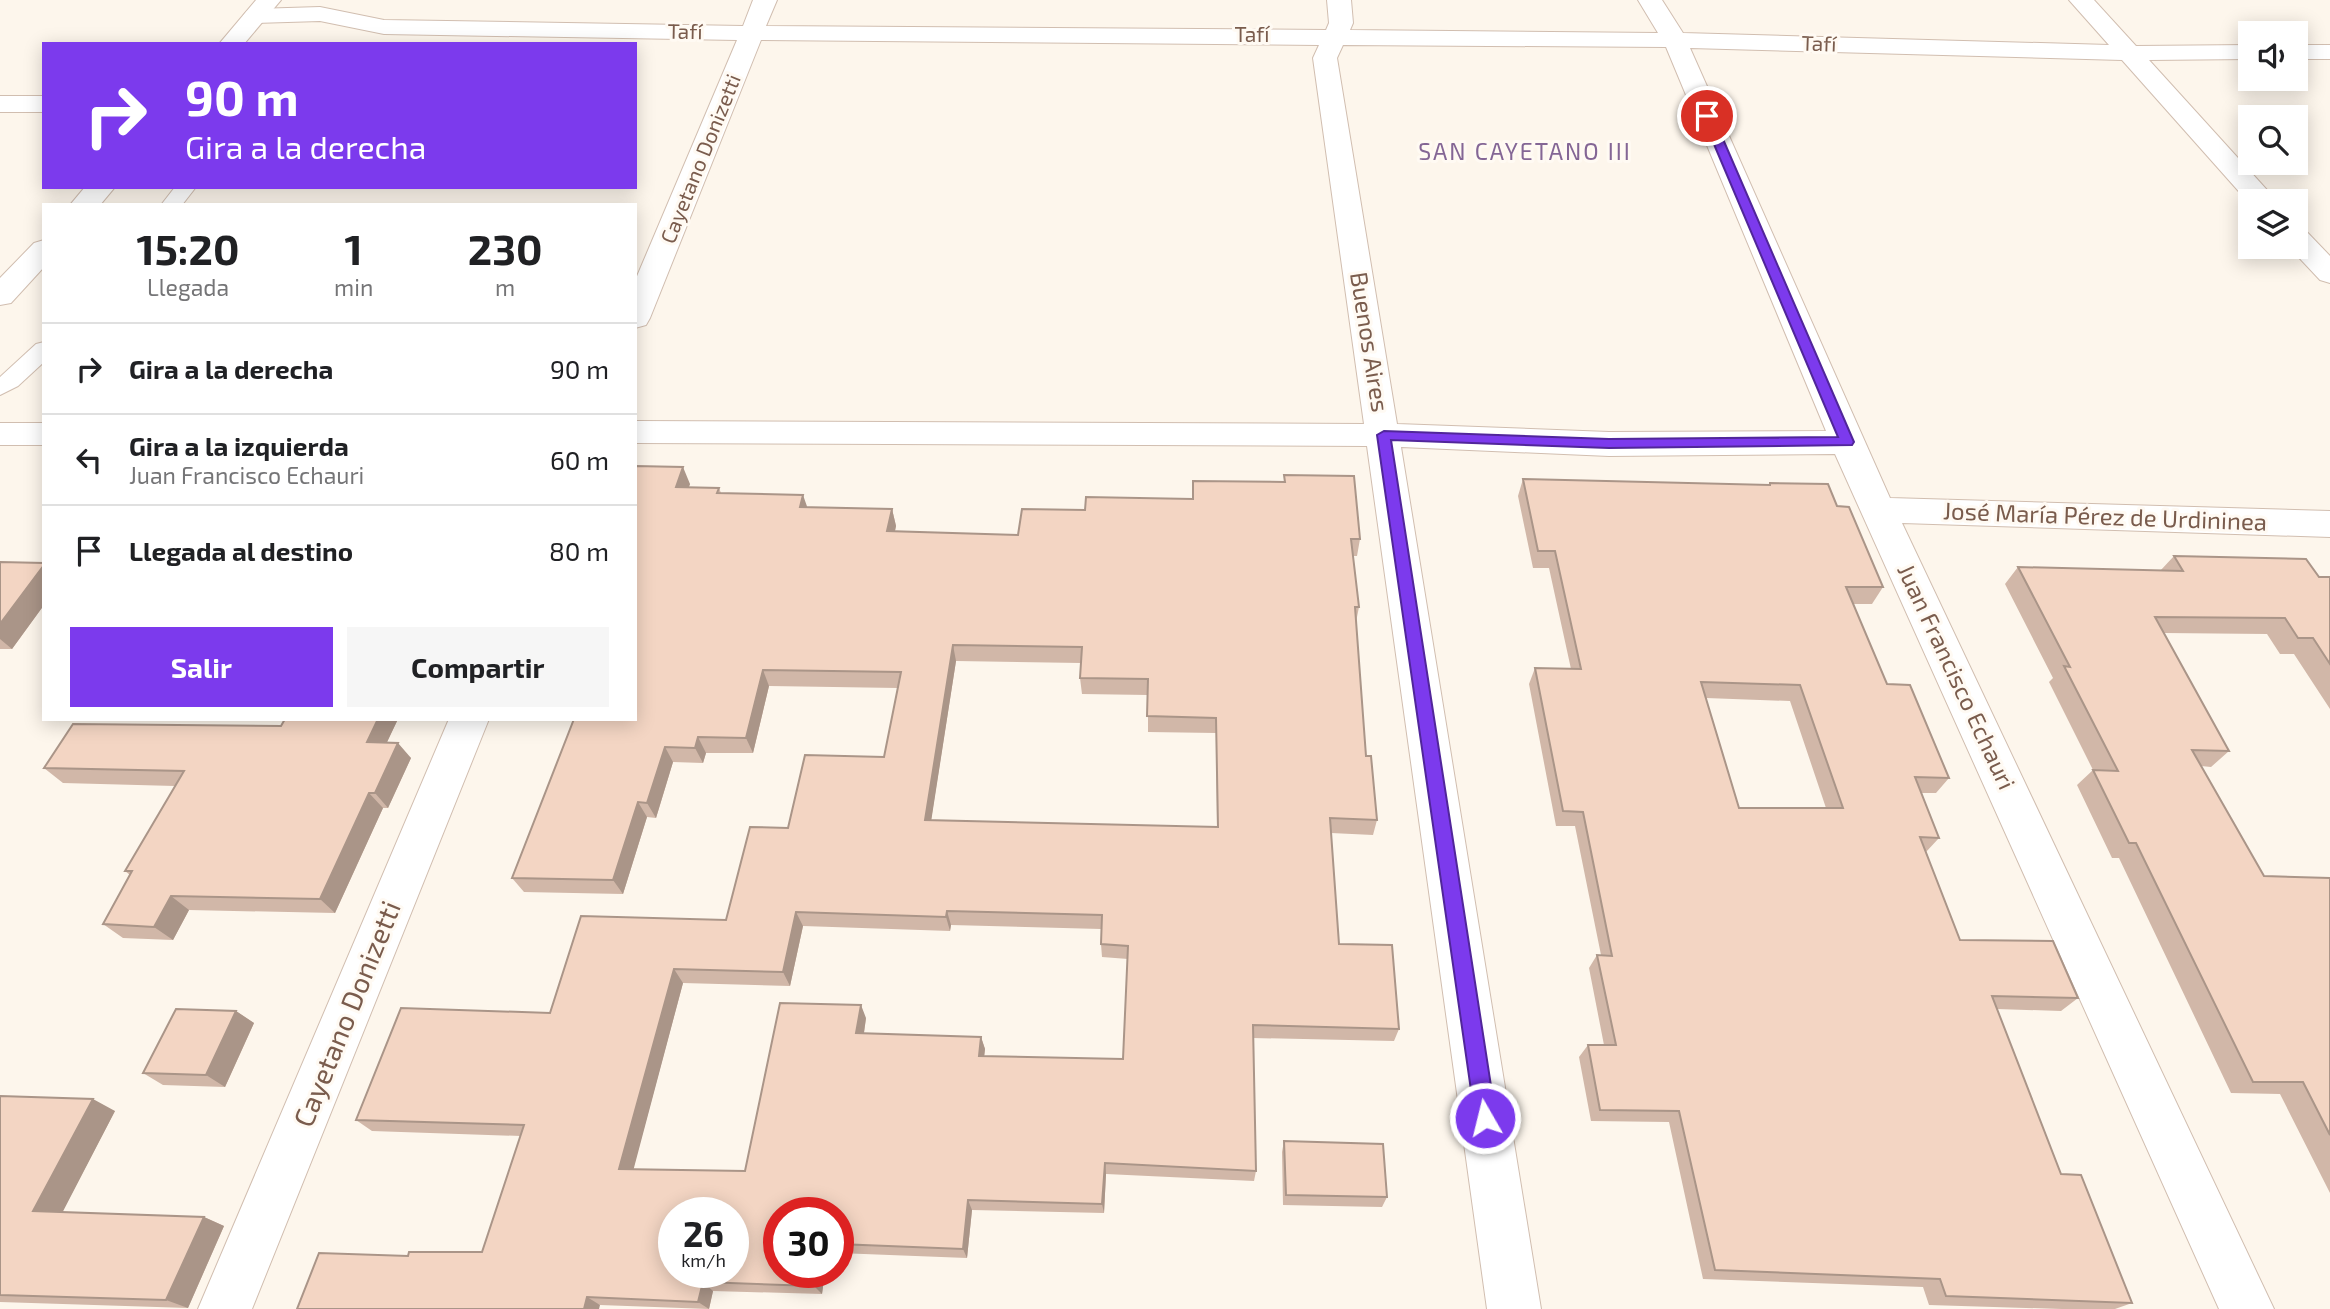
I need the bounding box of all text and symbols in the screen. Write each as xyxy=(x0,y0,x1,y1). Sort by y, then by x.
street label: Tafí xyxy=(667,18,703,43)
street label: Tafí xyxy=(1235,21,1270,46)
map controls xyxy=(2238,21,2308,259)
button: sound xyxy=(2238,21,2308,91)
street label: Tafí xyxy=(1801,29,1838,56)
text: 90 m xyxy=(185,67,299,126)
icon: right xyxy=(70,70,161,161)
street label: Cayetano Donizetti xyxy=(654,70,745,247)
pin xyxy=(1677,86,1737,146)
icon: arrive xyxy=(1688,97,1726,135)
button: search xyxy=(2238,105,2308,175)
text: Gira a la derecha xyxy=(185,127,426,165)
district label: SAN CAYETANO III xyxy=(1418,137,1632,165)
button: layers xyxy=(2238,189,2308,259)
text: 15:20 xyxy=(137,223,240,273)
text: 1 xyxy=(345,223,363,273)
text: 230 xyxy=(468,223,542,273)
street label: Buenos Aires xyxy=(1345,270,1396,414)
text: Llegada xyxy=(147,273,229,301)
text: min xyxy=(334,273,373,301)
text: m xyxy=(495,273,515,301)
icon: right xyxy=(70,350,108,388)
text: Gira a la derecha xyxy=(129,353,333,384)
text: 90 m xyxy=(550,353,609,384)
text: Gira a la izquierda xyxy=(129,430,349,461)
icon: left xyxy=(70,441,108,479)
text: 60 m xyxy=(550,444,609,475)
text: Juan Francisco Echauri xyxy=(129,461,364,489)
street label: José María Pérez de Urdininea xyxy=(1943,495,2268,536)
icon: arrive xyxy=(70,532,108,570)
text: Llegada al destino xyxy=(129,535,353,566)
text: 80 m xyxy=(549,535,609,566)
street label: Juan Francisco Echauri xyxy=(1892,559,2022,794)
button: Salir xyxy=(70,627,333,707)
button: Compartir xyxy=(347,627,609,707)
street label: Cayetano Donizetti xyxy=(285,896,407,1132)
position arrow xyxy=(1448,1081,1522,1155)
speed limit sign: 30 xyxy=(763,1197,854,1288)
text: 26 xyxy=(683,1212,724,1254)
text: km/h xyxy=(681,1249,726,1271)

